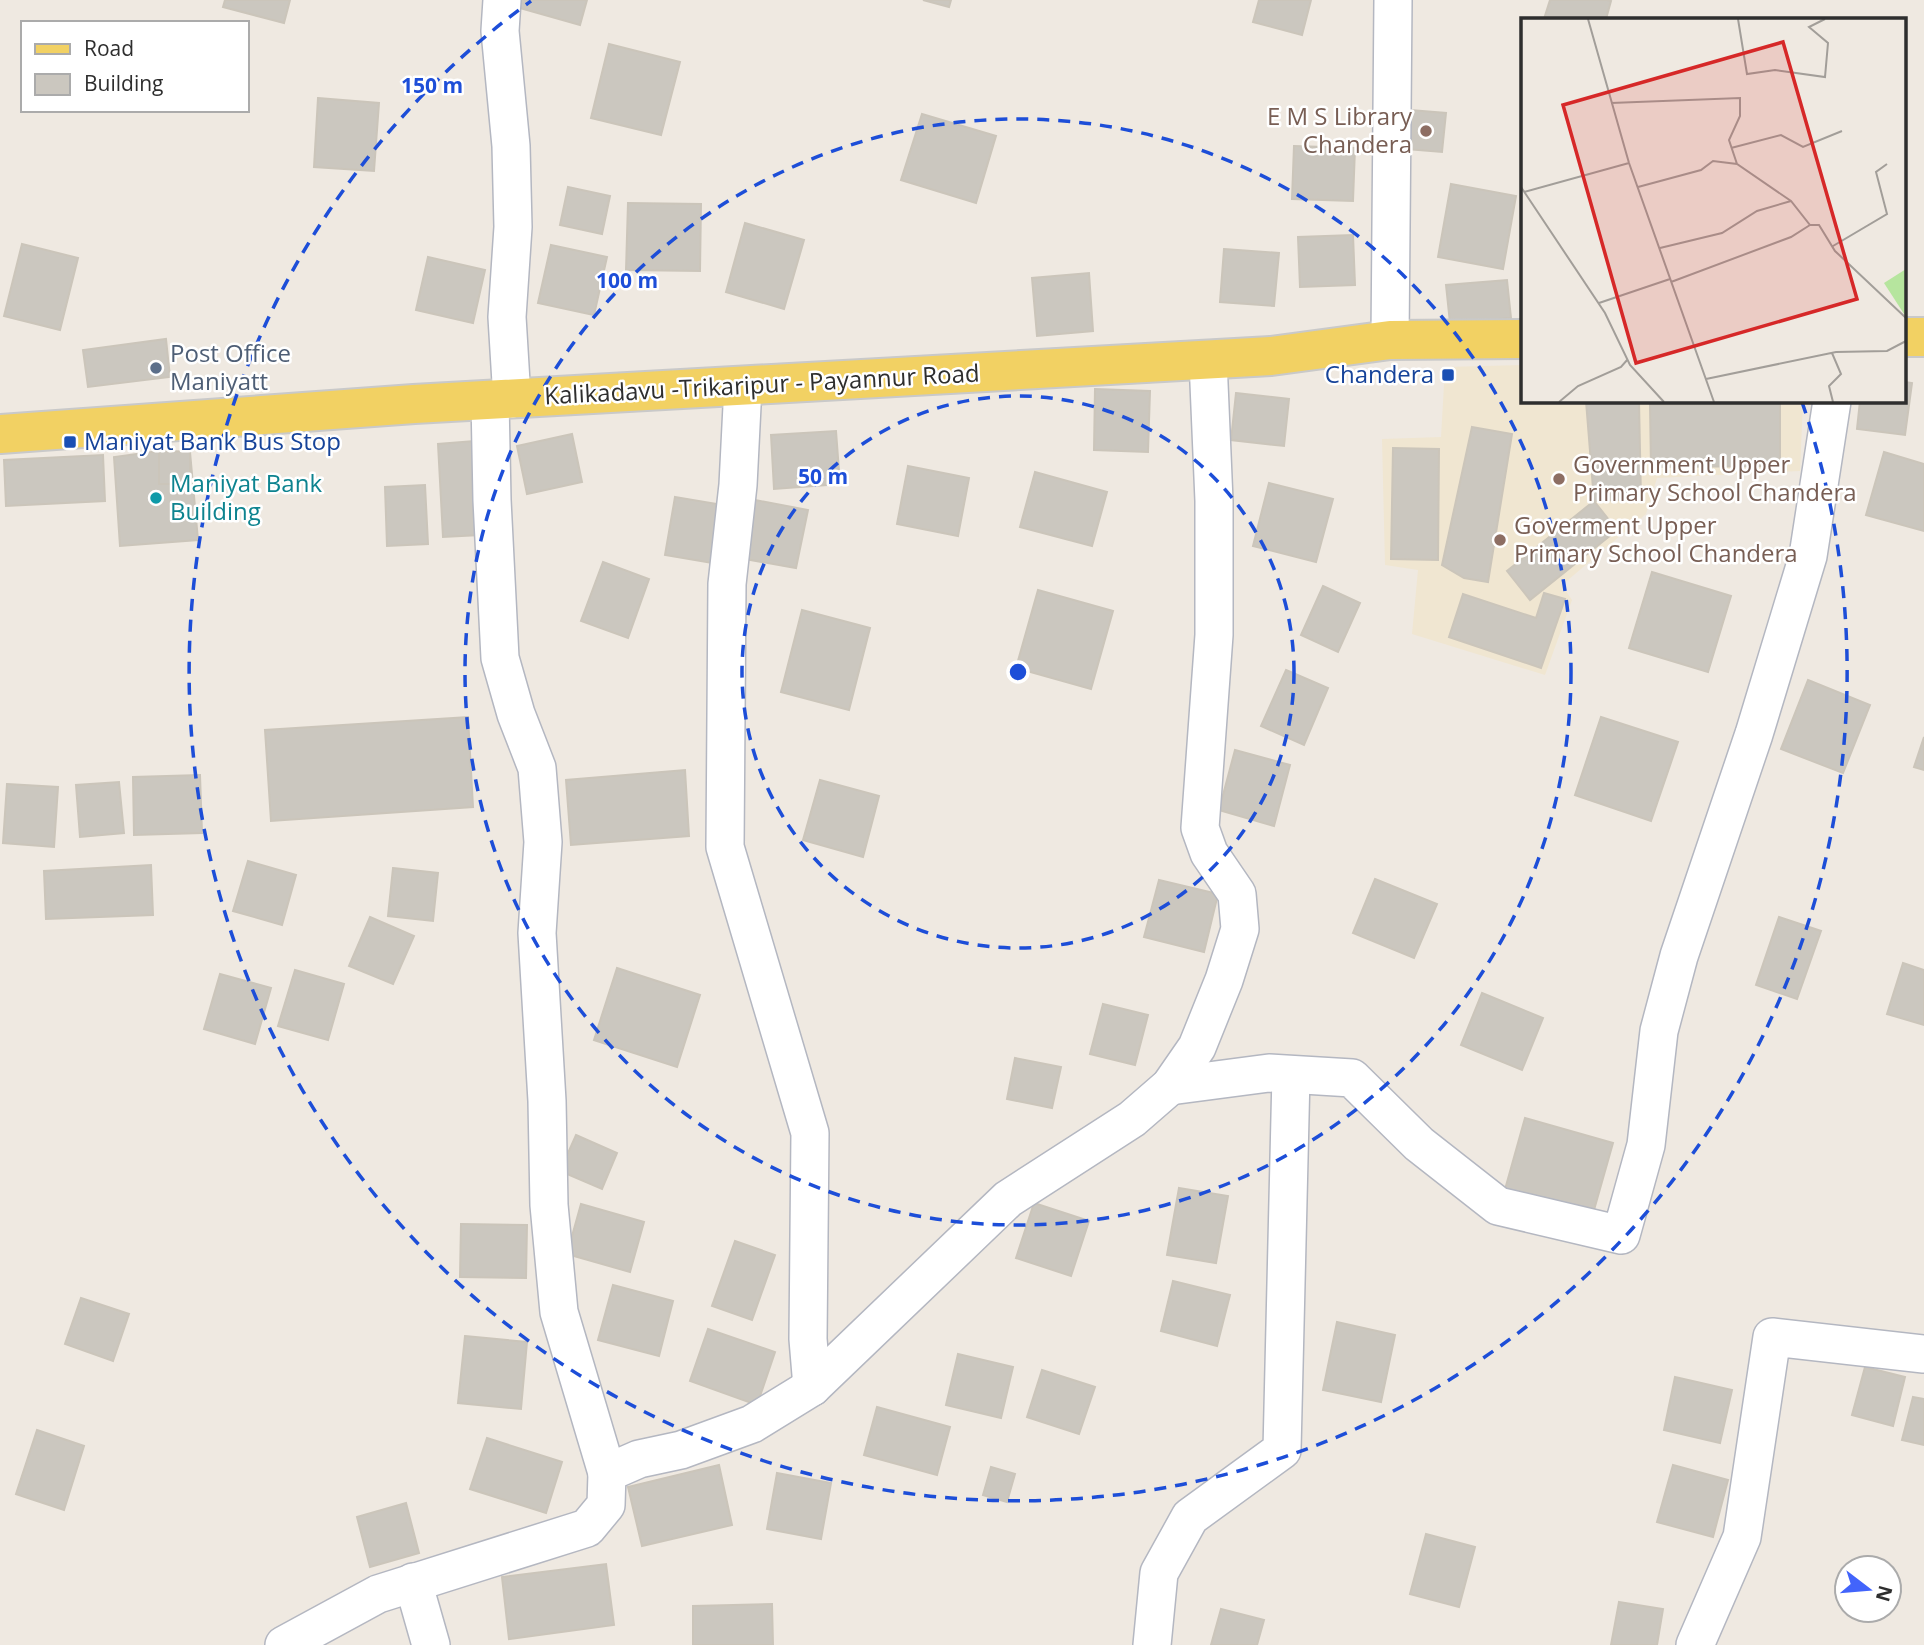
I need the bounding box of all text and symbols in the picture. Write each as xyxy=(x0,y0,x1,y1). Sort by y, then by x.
inset map xyxy=(1521,18,1906,402)
legend xyxy=(21,21,248,112)
text: Road xyxy=(84,34,134,62)
text: Building xyxy=(84,69,163,97)
text: 150 m xyxy=(401,71,463,99)
place label: E M S Library Chandera xyxy=(1267,99,1413,160)
marker: E M S Library Chandera xyxy=(1418,123,1434,139)
text: 100 m xyxy=(596,266,658,294)
place label: Post Office Maniyatt xyxy=(170,336,291,397)
street label: Kalikadavu -Trikaripur - Payannur Road xyxy=(544,356,980,411)
place label: Chandera xyxy=(1325,357,1434,390)
marker: Post Office Maniyatt xyxy=(148,360,164,376)
marker: Chandera xyxy=(1440,367,1456,383)
place label: Maniyat Bank Bus Stop xyxy=(84,424,341,457)
marker: Maniyat Bank Bus Stop xyxy=(62,434,78,450)
place label: Government Upper Primary School Chandera xyxy=(1573,447,1857,508)
text: 50 m xyxy=(798,462,848,490)
place label: Maniyat Bank Building xyxy=(170,466,322,527)
marker: Government Upper Primary School Chandera xyxy=(1551,471,1567,487)
marker: Maniyat Bank Building xyxy=(148,490,164,506)
place label: Goverment Upper Primary School Chandera xyxy=(1514,508,1798,569)
marker: Goverment Upper Primary School Chandera xyxy=(1492,532,1508,548)
centre of rings xyxy=(1006,660,1030,684)
north arrow xyxy=(1833,1554,1903,1624)
text: N xyxy=(1870,1583,1899,1605)

